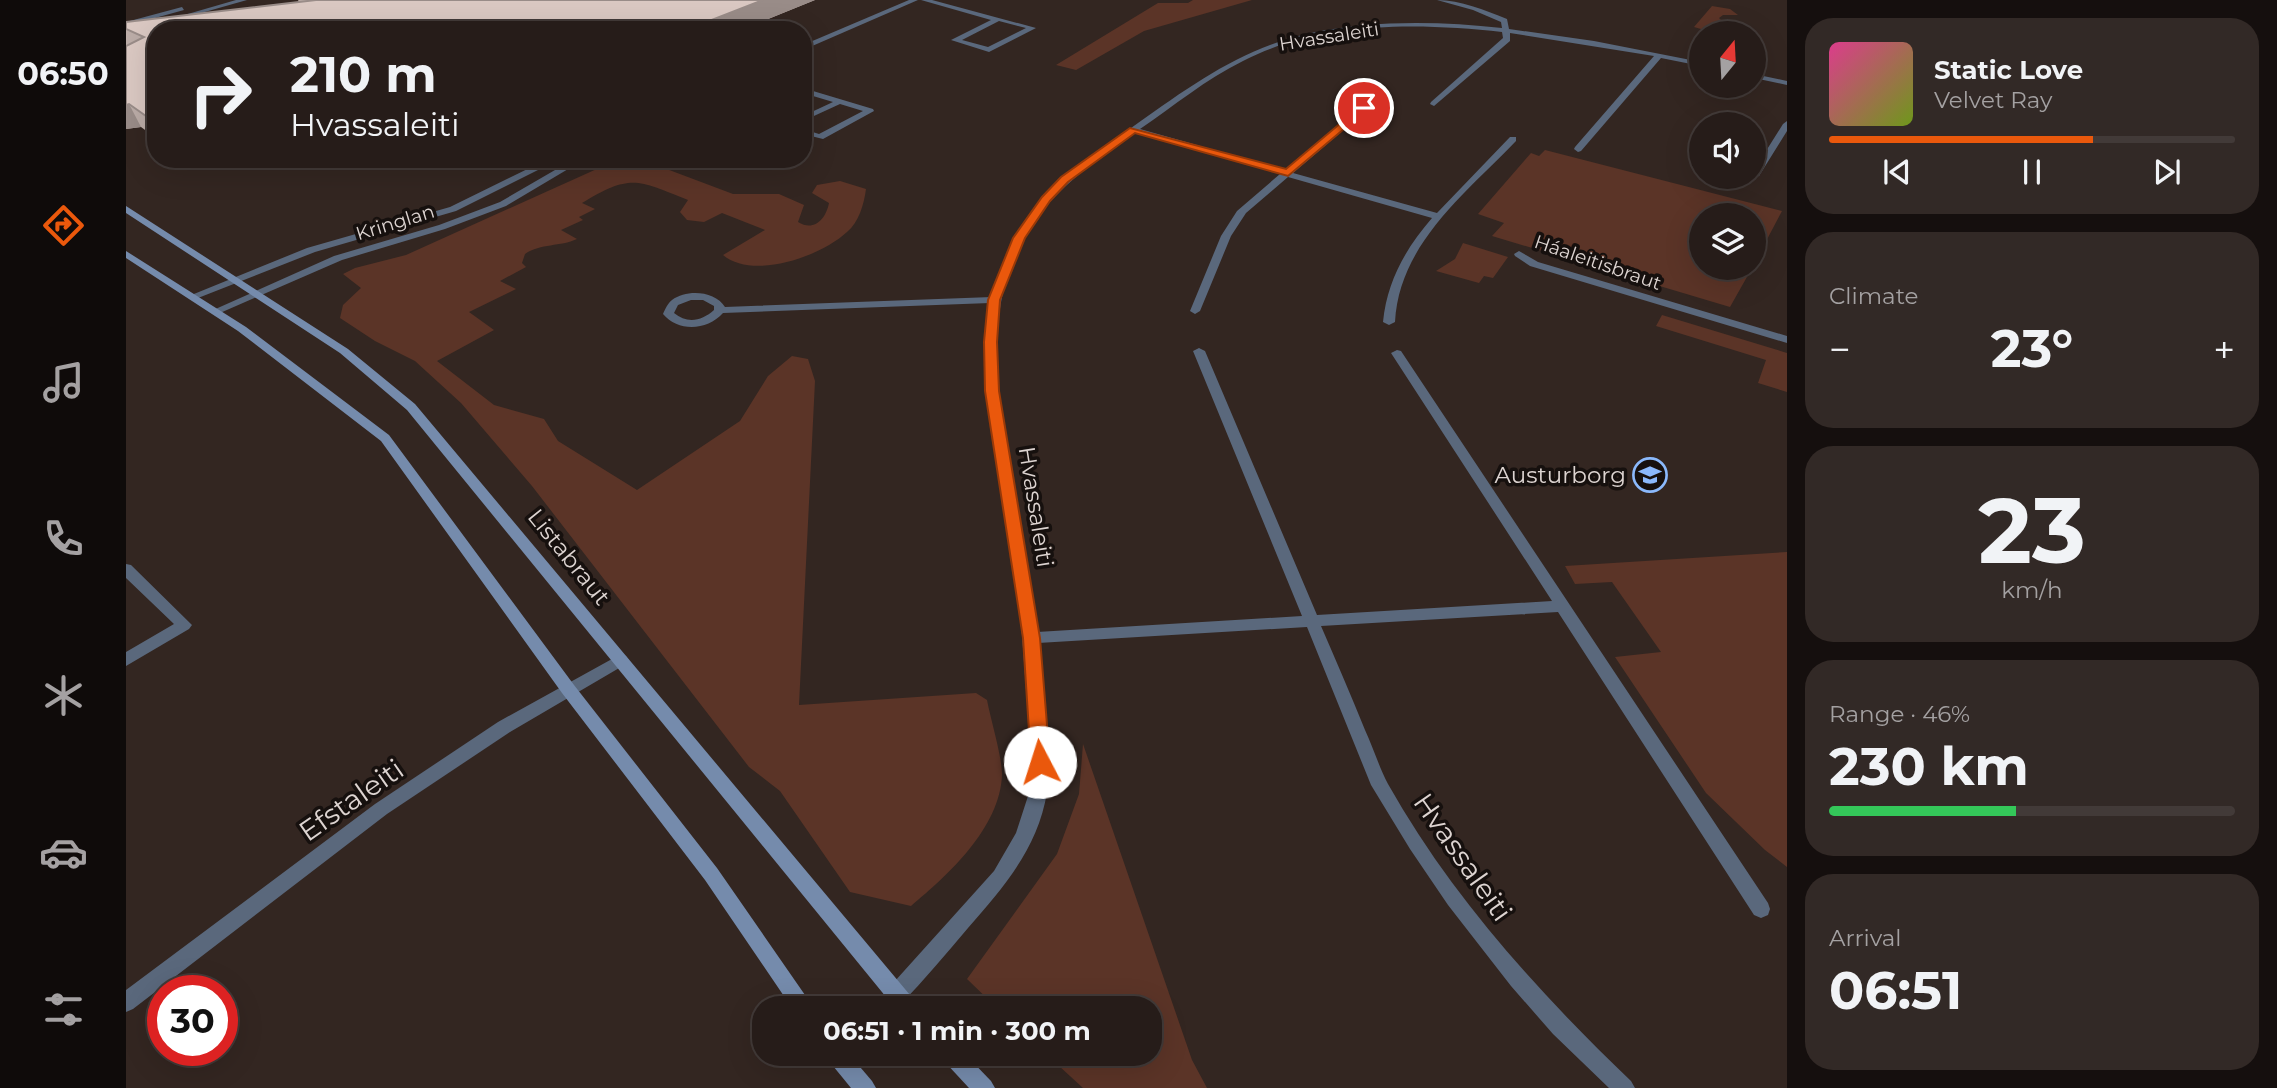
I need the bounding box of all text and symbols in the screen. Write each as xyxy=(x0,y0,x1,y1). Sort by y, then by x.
street label: Hvassaleiti xyxy=(1278,17,1381,56)
north arrow xyxy=(1689,21,1766,98)
map controls xyxy=(1689,21,1766,280)
text: 210 m xyxy=(290,45,437,104)
icon: right xyxy=(175,49,266,140)
text: 06:50 xyxy=(17,54,109,93)
text: Static Love xyxy=(1934,54,2083,86)
pin xyxy=(1334,78,1394,138)
text: Velvet Ray xyxy=(1934,86,2052,114)
icon: arrive xyxy=(1345,89,1383,127)
text: Hvassaleiti xyxy=(290,105,460,144)
button: sound xyxy=(1689,112,1766,189)
icon: previous xyxy=(1878,153,1916,191)
icon: pause xyxy=(2013,153,2051,191)
icon: next xyxy=(2148,153,2186,191)
street label: Kringlan xyxy=(353,200,437,245)
icon: directions xyxy=(39,201,88,250)
button: layers xyxy=(1689,203,1766,280)
street label: Háaleitisbraut xyxy=(1531,230,1665,295)
text: Climate xyxy=(1829,282,1918,310)
text: 23° xyxy=(1991,317,2073,380)
text: − xyxy=(1829,326,1851,373)
text: + xyxy=(2213,326,2235,373)
icon: music xyxy=(39,358,88,407)
street label: Hvassaleiti xyxy=(1013,445,1059,569)
school or university icon: Austurborg xyxy=(1631,456,1669,494)
place label: Austurborg xyxy=(1495,461,1626,489)
text: 23 xyxy=(1978,475,2086,586)
street label: Listabraut xyxy=(522,503,616,611)
icon: phone xyxy=(39,514,88,563)
text: km/h xyxy=(2001,576,2063,604)
icon: climate xyxy=(39,671,88,720)
text: Range · 46% xyxy=(1829,700,1970,728)
position arrow xyxy=(1003,725,1077,799)
text: 230 km xyxy=(1829,735,2029,798)
street label: Efstaleiti xyxy=(292,752,410,848)
street label: Hvassaleiti xyxy=(1407,786,1519,928)
icon: car xyxy=(39,828,88,877)
text: Arrival xyxy=(1829,924,1902,952)
text: 06:51 xyxy=(1829,959,1962,1022)
speed limit sign: 30 xyxy=(147,975,238,1066)
icon: filters xyxy=(39,985,88,1034)
text: 06:51 · 1 min · 300 m xyxy=(823,1015,1091,1047)

